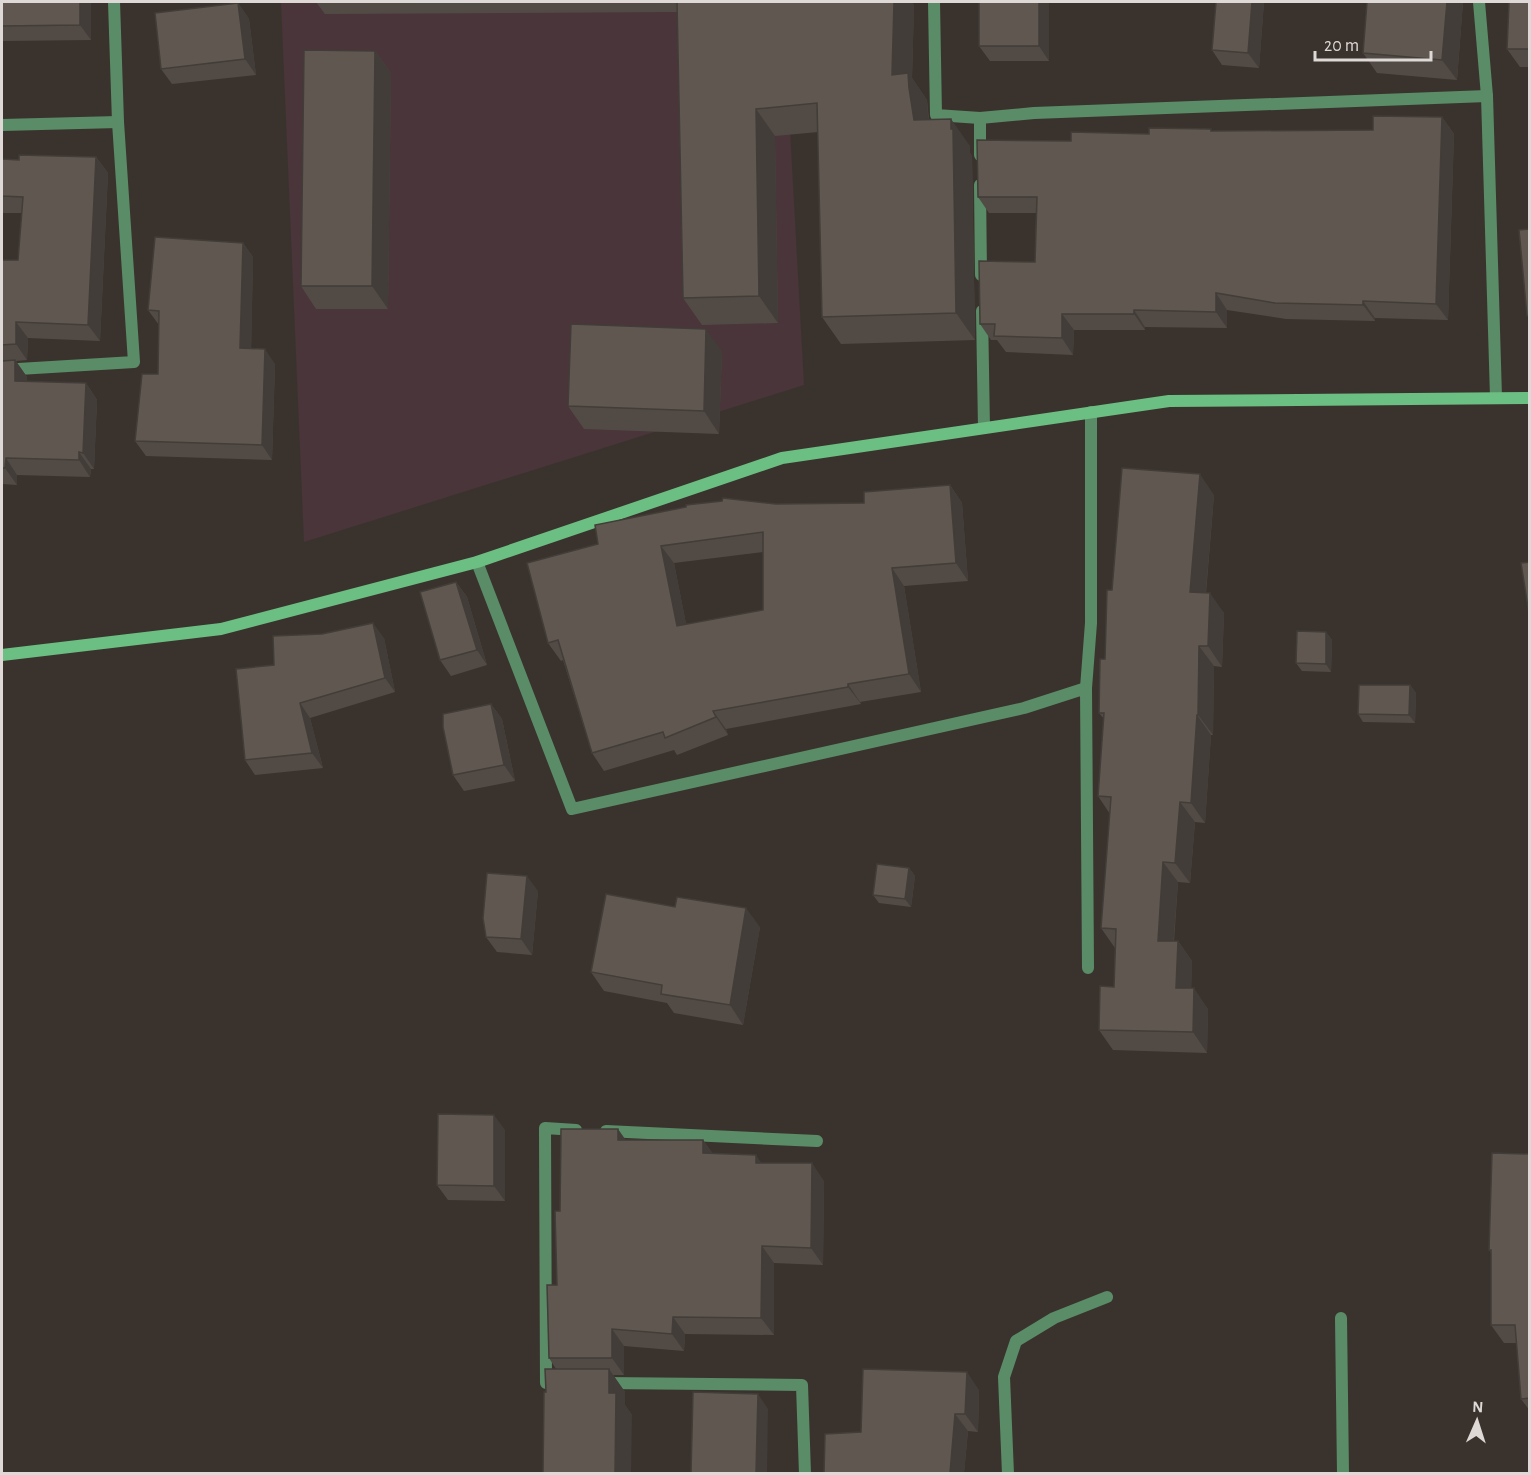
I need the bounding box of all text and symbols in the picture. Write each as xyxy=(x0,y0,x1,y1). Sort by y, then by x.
scale bar xyxy=(1315,24,1430,62)
text: 20 m xyxy=(1324,37,1359,55)
north arrow xyxy=(1447,1391,1507,1451)
text: N xyxy=(1472,1399,1484,1415)

